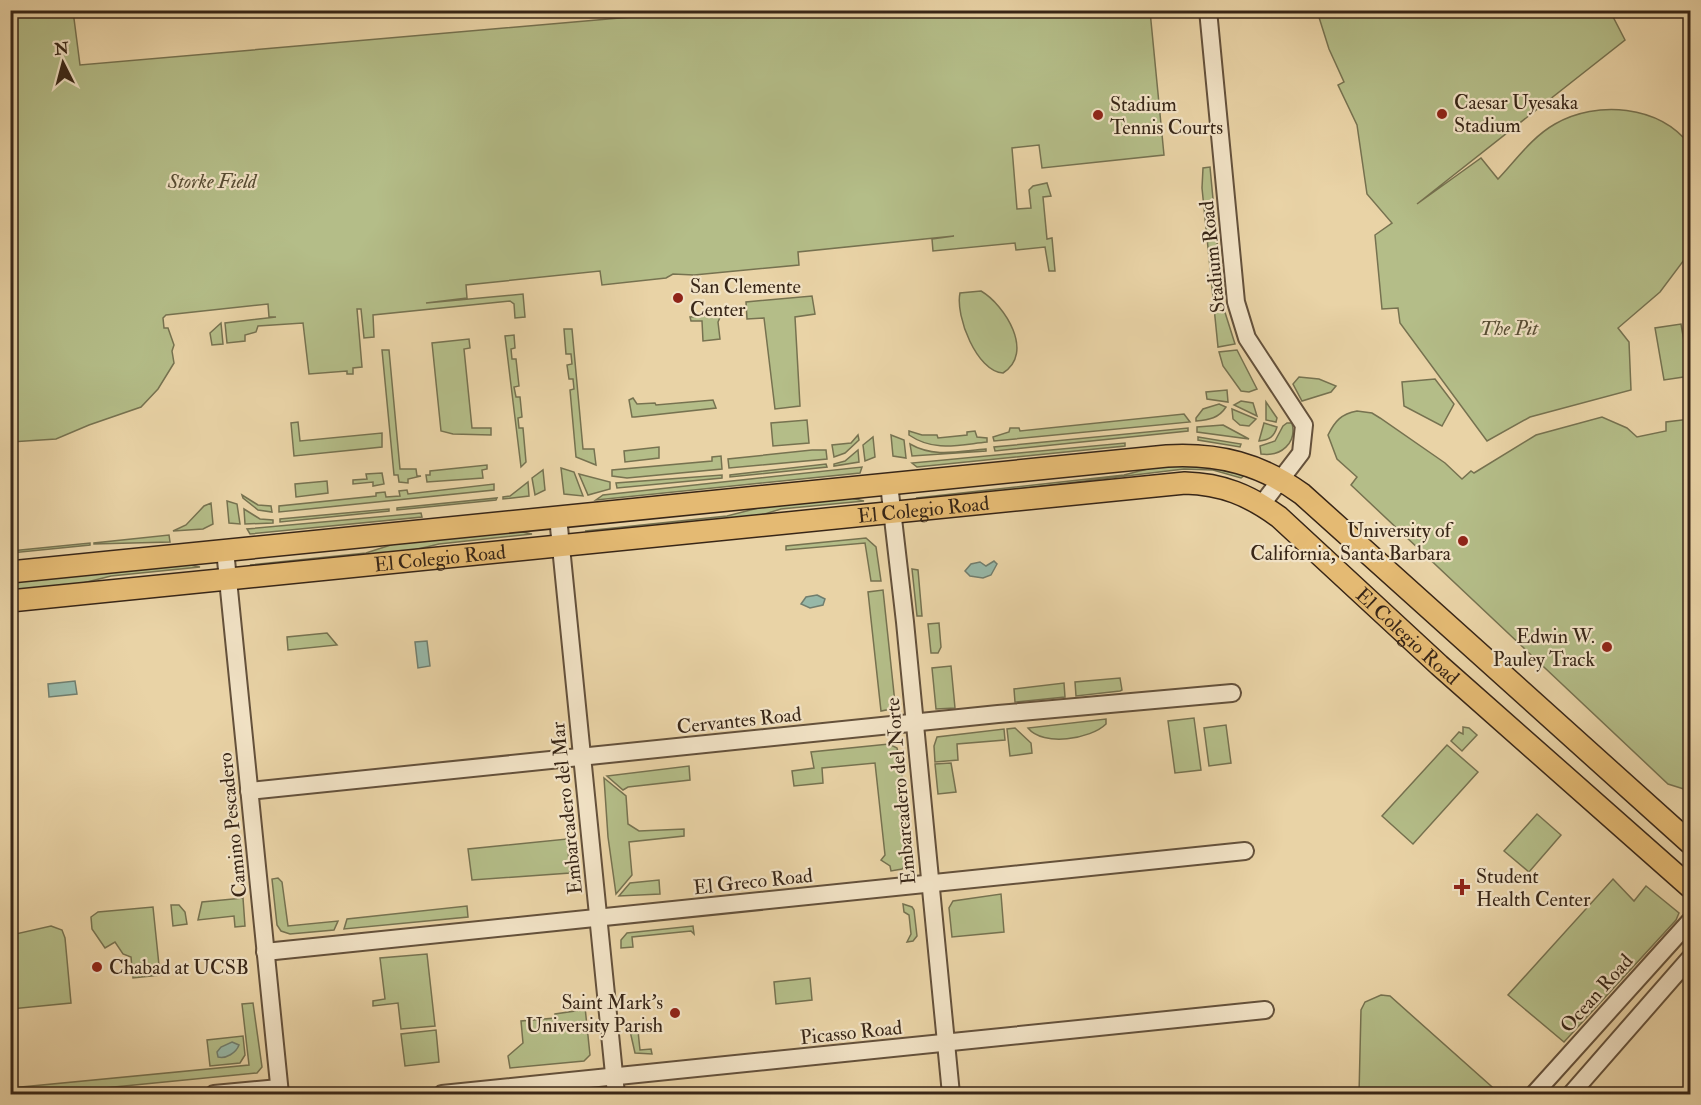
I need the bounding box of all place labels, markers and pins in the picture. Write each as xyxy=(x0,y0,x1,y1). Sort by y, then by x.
place label: Caesar Uyesaka Stadium xyxy=(1454,90,1579,138)
place label: Stadium Tennis Courts xyxy=(1110,92,1223,140)
marker: Caesar Uyesaka Stadium xyxy=(1435,107,1449,121)
marker: Stadium Tennis Courts xyxy=(1091,108,1105,122)
place label: San Clemente Center xyxy=(690,274,801,322)
marker: San Clemente Center xyxy=(671,291,685,305)
place label: University of California, Santa Barbara xyxy=(1250,518,1455,566)
marker: University of California, Santa Barbara xyxy=(1456,534,1470,548)
place label: Edwin W. Pauley Track xyxy=(1493,624,1595,672)
marker: Edwin W. Pauley Track xyxy=(1600,640,1614,654)
place label: Student Health Center xyxy=(1476,864,1591,912)
marker: Student Health Center xyxy=(1453,878,1471,896)
place label: Chabad at UCSB xyxy=(109,955,249,980)
marker: Chabad at UCSB xyxy=(90,960,104,974)
place label: Saint Mark's University Parish xyxy=(526,990,664,1038)
marker: Saint Mark's University Parish xyxy=(668,1006,682,1020)

